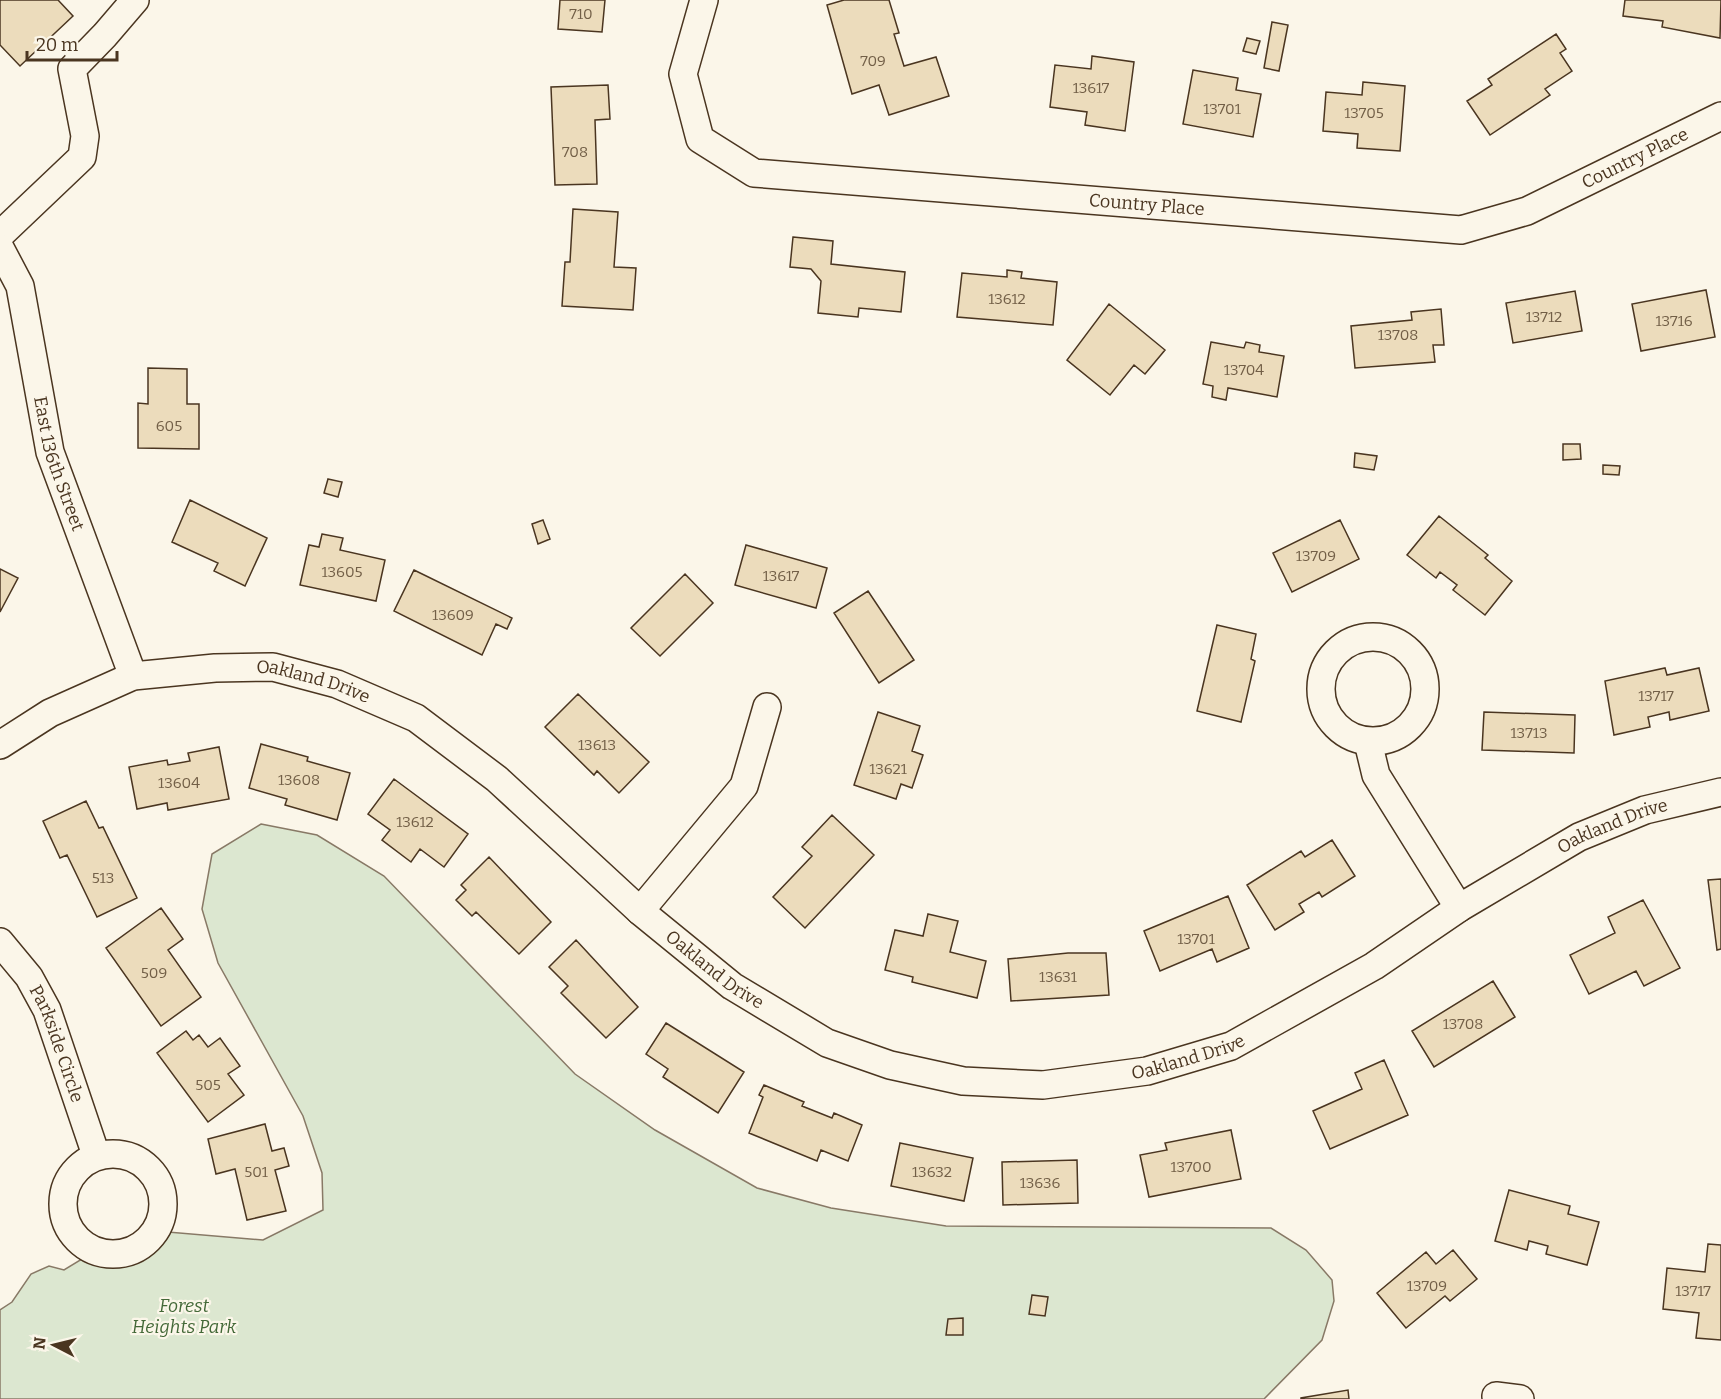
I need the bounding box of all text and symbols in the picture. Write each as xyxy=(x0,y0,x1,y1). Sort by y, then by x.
house number: 710 xyxy=(569,5,593,23)
scale bar xyxy=(27,24,117,62)
text: 20 m xyxy=(36,34,78,56)
house number: 709 xyxy=(860,52,886,70)
house number: 13617 xyxy=(1073,79,1110,97)
house number: 13701 xyxy=(1203,100,1241,118)
house number: 13705 xyxy=(1344,104,1384,122)
street label: Country Place xyxy=(1578,123,1692,194)
house number: 708 xyxy=(562,143,588,161)
street label: Country Place xyxy=(1088,189,1206,220)
house number: 13612 xyxy=(988,290,1026,308)
house number: 13712 xyxy=(1526,308,1562,326)
house number: 13716 xyxy=(1655,312,1693,330)
house number: 13708 xyxy=(1378,326,1418,344)
house number: 13704 xyxy=(1224,361,1264,379)
street label: East 136th Street xyxy=(29,394,89,534)
house number: 605 xyxy=(156,417,182,435)
house number: 13709 xyxy=(1296,547,1336,565)
house number: 13605 xyxy=(321,563,363,581)
house number: 13617 xyxy=(763,567,800,585)
house number: 13609 xyxy=(432,606,474,624)
street label: Oakland Drive xyxy=(256,655,374,708)
house number: 13717 xyxy=(1638,687,1674,705)
house number: 13713 xyxy=(1511,724,1547,742)
house number: 13613 xyxy=(578,736,616,754)
house number: 13621 xyxy=(869,760,907,778)
house number: 13608 xyxy=(278,771,320,789)
house number: 13604 xyxy=(158,774,200,792)
street label: Oakland Drive xyxy=(1553,794,1670,858)
house number: 13612 xyxy=(396,813,434,831)
house number: 513 xyxy=(92,869,114,887)
street label: Oakland Drive xyxy=(661,925,768,1014)
house number: 13701 xyxy=(1177,930,1215,948)
house number: 509 xyxy=(141,964,167,982)
house number: 13631 xyxy=(1039,968,1077,986)
street label: Parkside Circle xyxy=(24,981,88,1105)
house number: 13708 xyxy=(1443,1015,1483,1033)
street label: Oakland Drive xyxy=(1130,1029,1249,1084)
house number: 505 xyxy=(195,1076,221,1094)
house number: 13700 xyxy=(1170,1158,1212,1176)
house number: 501 xyxy=(244,1163,268,1181)
house number: 13632 xyxy=(912,1163,952,1181)
house number: 13636 xyxy=(1020,1174,1060,1192)
house number: 13709 xyxy=(1407,1277,1447,1295)
house number: 13717 xyxy=(1675,1282,1711,1300)
park label: Forest Heights Park xyxy=(132,1295,236,1338)
north arrow xyxy=(24,1315,84,1375)
text: N xyxy=(29,1336,50,1351)

